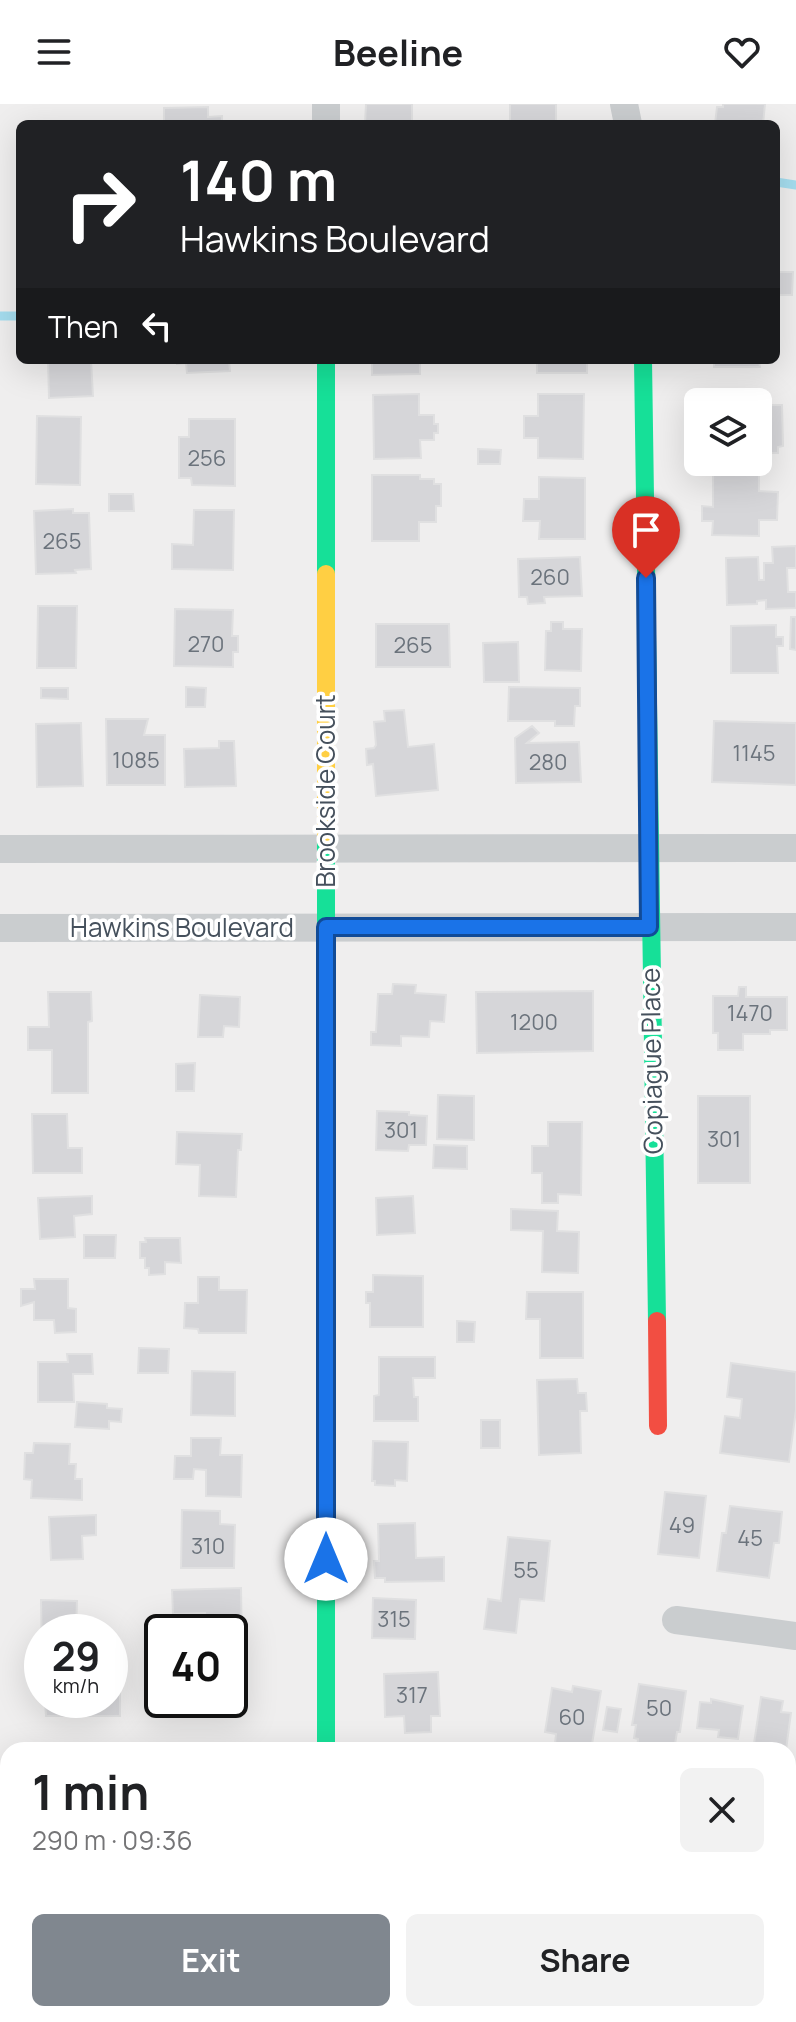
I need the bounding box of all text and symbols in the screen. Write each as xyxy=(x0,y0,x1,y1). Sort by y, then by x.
text: Beeline xyxy=(333,28,463,77)
icon: menu xyxy=(32,30,76,74)
icon: heart xyxy=(720,30,764,74)
text: 140 m xyxy=(180,141,337,218)
icon: right xyxy=(48,152,152,256)
text: Hawkins Boulevard xyxy=(180,214,490,263)
icon: left xyxy=(135,304,179,348)
text: Then xyxy=(48,306,119,347)
map controls xyxy=(684,388,772,476)
button: layers xyxy=(684,388,772,476)
house number: 256 xyxy=(188,443,226,473)
pin xyxy=(612,496,680,578)
icon: arrive xyxy=(624,508,668,552)
house number: 265 xyxy=(43,526,81,556)
house number: 260 xyxy=(530,562,570,592)
house number: 270 xyxy=(187,629,225,659)
house number: 265 xyxy=(394,630,432,660)
street label: Brookside Court xyxy=(307,694,343,888)
house number: 1145 xyxy=(733,738,775,768)
house number: 1085 xyxy=(112,745,160,775)
house number: 280 xyxy=(529,747,567,777)
street label: Hawkins Boulevard xyxy=(70,909,294,945)
street label: Copiague Place xyxy=(631,967,671,1155)
house number: 1470 xyxy=(727,998,773,1028)
house number: 1200 xyxy=(510,1007,558,1037)
house number: 301 xyxy=(384,1115,418,1145)
house number: 301 xyxy=(707,1124,741,1154)
house number: 49 xyxy=(669,1510,695,1540)
position arrow xyxy=(284,1517,368,1601)
house number: 45 xyxy=(737,1523,763,1553)
house number: 310 xyxy=(191,1531,225,1561)
house number: 55 xyxy=(513,1555,539,1585)
house number: 315 xyxy=(377,1604,411,1634)
speed limit sign: 40 xyxy=(144,1614,248,1718)
text: 29 xyxy=(52,1628,100,1683)
text: km/h xyxy=(53,1672,99,1699)
house number: 317 xyxy=(396,1680,428,1710)
house number: 50 xyxy=(646,1693,672,1723)
house number: 60 xyxy=(558,1702,586,1732)
text: 1 min xyxy=(32,1759,149,1824)
button: close xyxy=(680,1768,764,1852)
text: 290 m · 09:36 xyxy=(32,1822,193,1858)
button: Exit xyxy=(32,1914,390,2006)
button: Share xyxy=(406,1914,764,2006)

